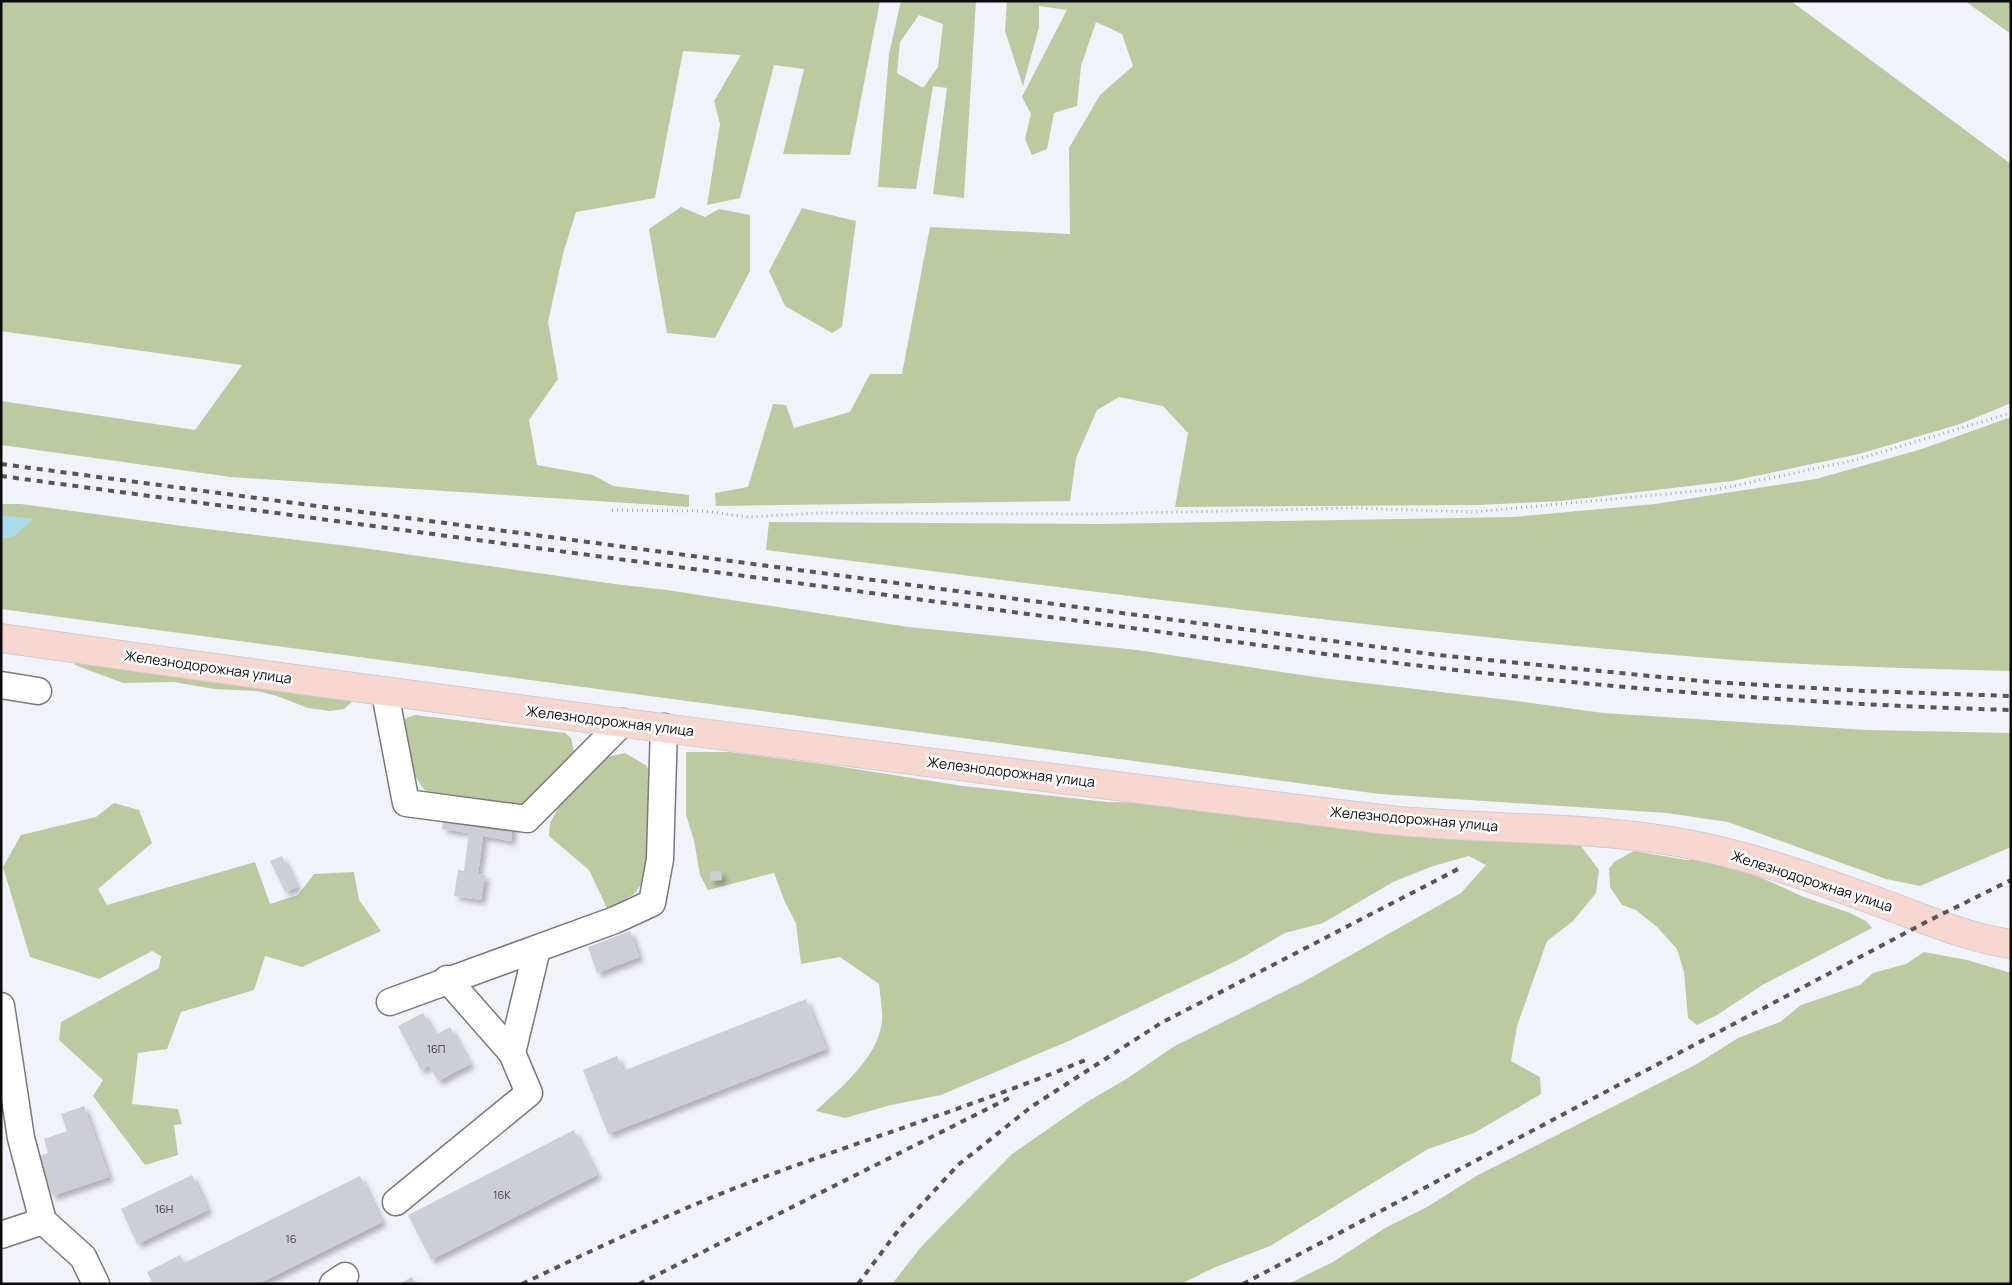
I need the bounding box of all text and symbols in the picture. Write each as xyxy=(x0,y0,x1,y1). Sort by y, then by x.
street label: Железнодорожная улица xyxy=(123,645,293,688)
street label: Железнодорожная улица xyxy=(525,701,695,740)
street label: Железнодорожная улица xyxy=(926,752,1096,791)
street label: Железнодорожная улица xyxy=(1329,802,1499,835)
street label: Железнодорожная улица xyxy=(1729,845,1895,916)
house number: 16П xyxy=(427,1041,445,1056)
house number: 16К xyxy=(493,1187,511,1202)
house number: 16Н xyxy=(155,1201,173,1216)
house number: 16 xyxy=(285,1231,297,1246)

